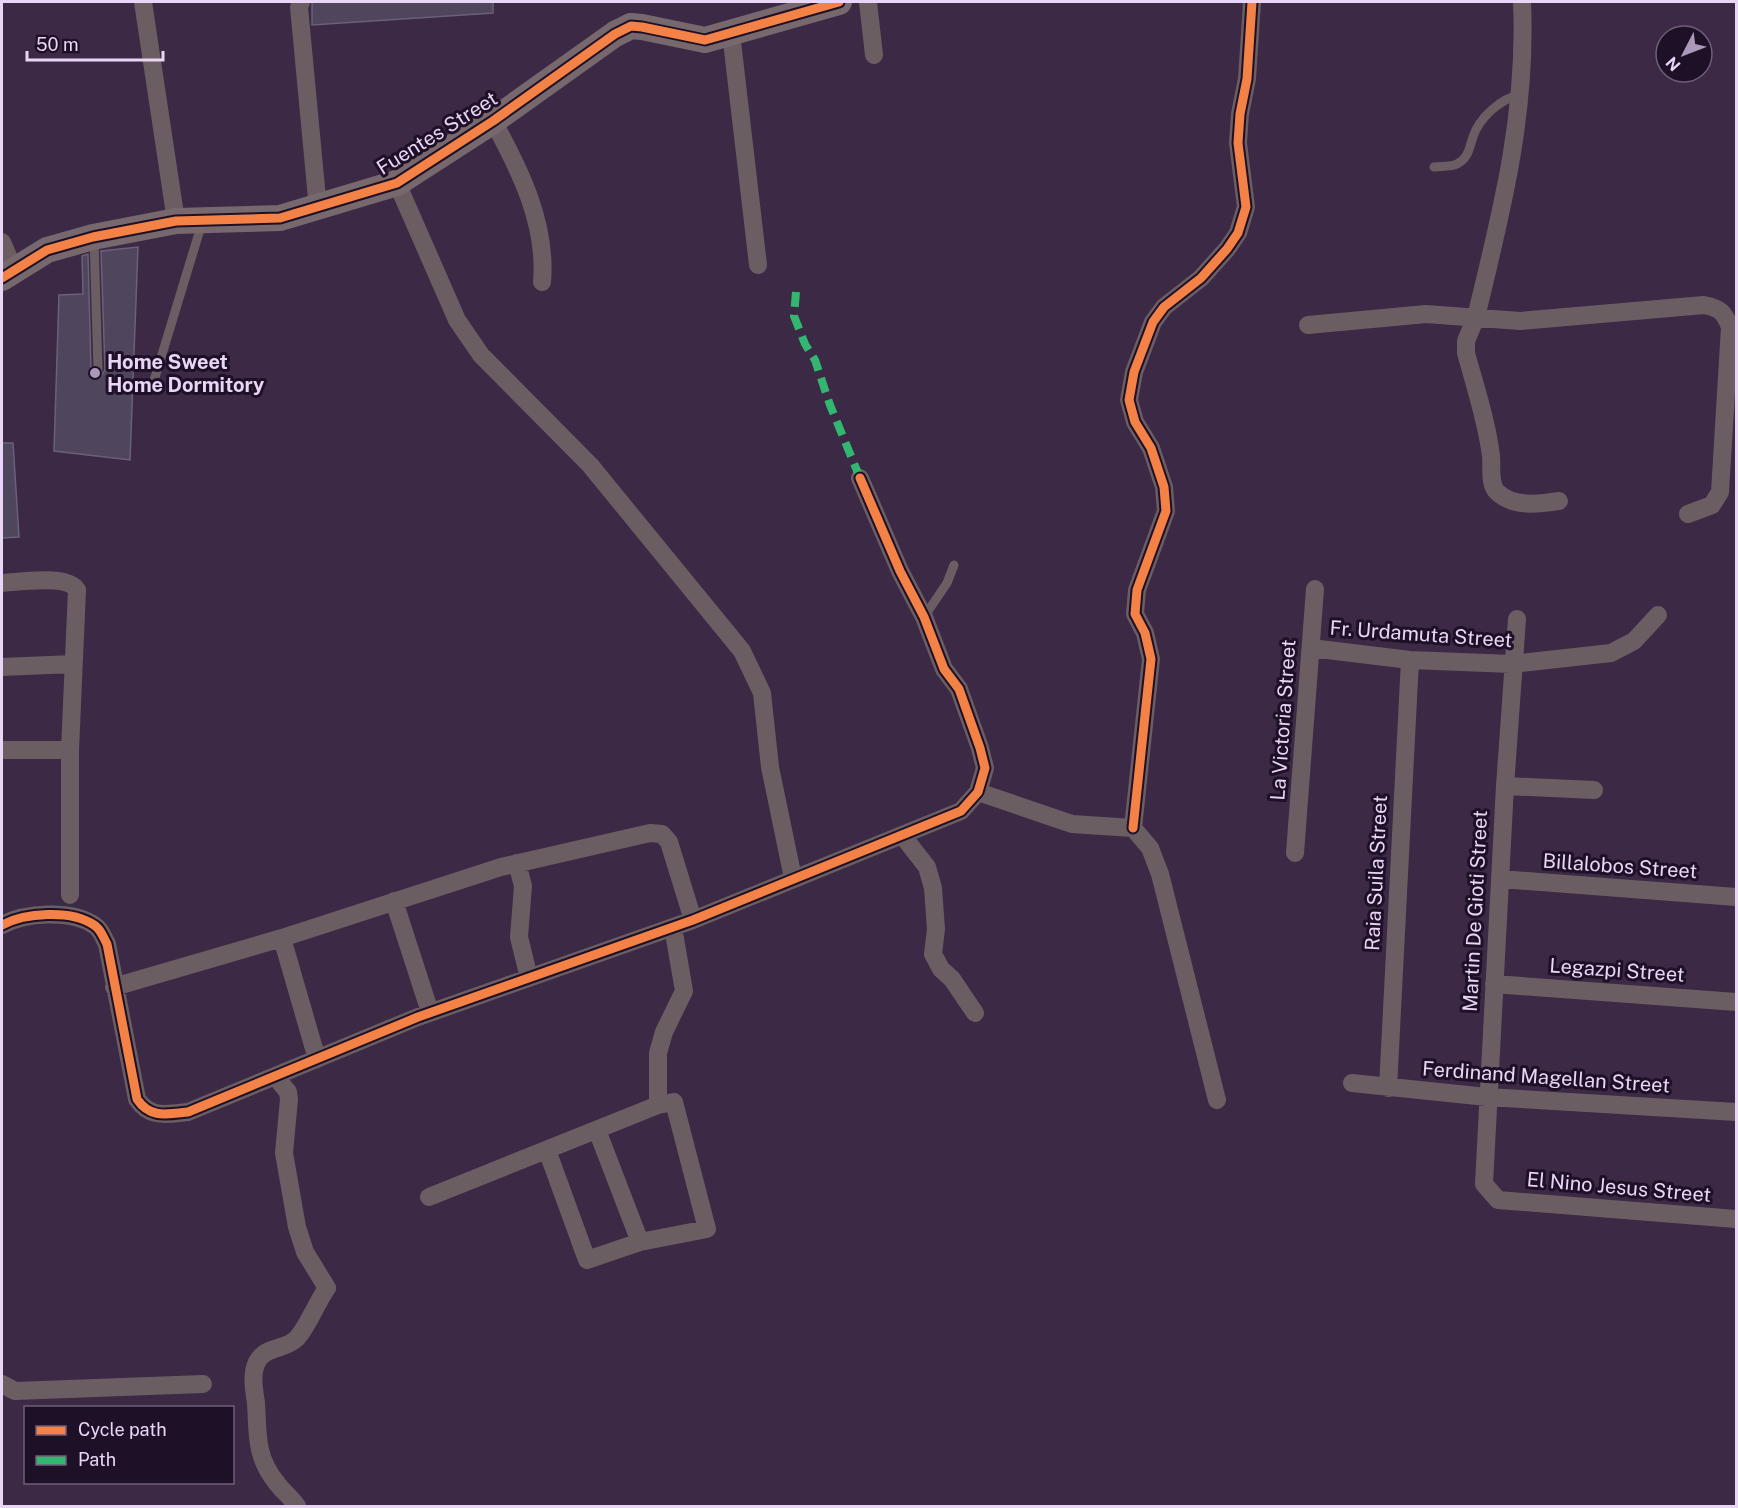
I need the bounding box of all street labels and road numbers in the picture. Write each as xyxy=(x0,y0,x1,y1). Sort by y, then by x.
street label: Fuentes Street xyxy=(372,86,502,180)
street label: Fr. Urdamuta Street xyxy=(1329,616,1513,652)
street label: La Victoria Street xyxy=(1265,639,1301,801)
street label: Raia Suila Street xyxy=(1360,795,1392,951)
street label: Martin De Gioti Street xyxy=(1458,810,1492,1012)
street label: Billalobos Street xyxy=(1542,849,1698,883)
street label: Legazpi Street xyxy=(1549,953,1685,987)
street label: Ferdinand Magellan Street xyxy=(1421,1056,1671,1098)
street label: El Nino Jesus Street xyxy=(1526,1167,1712,1207)

